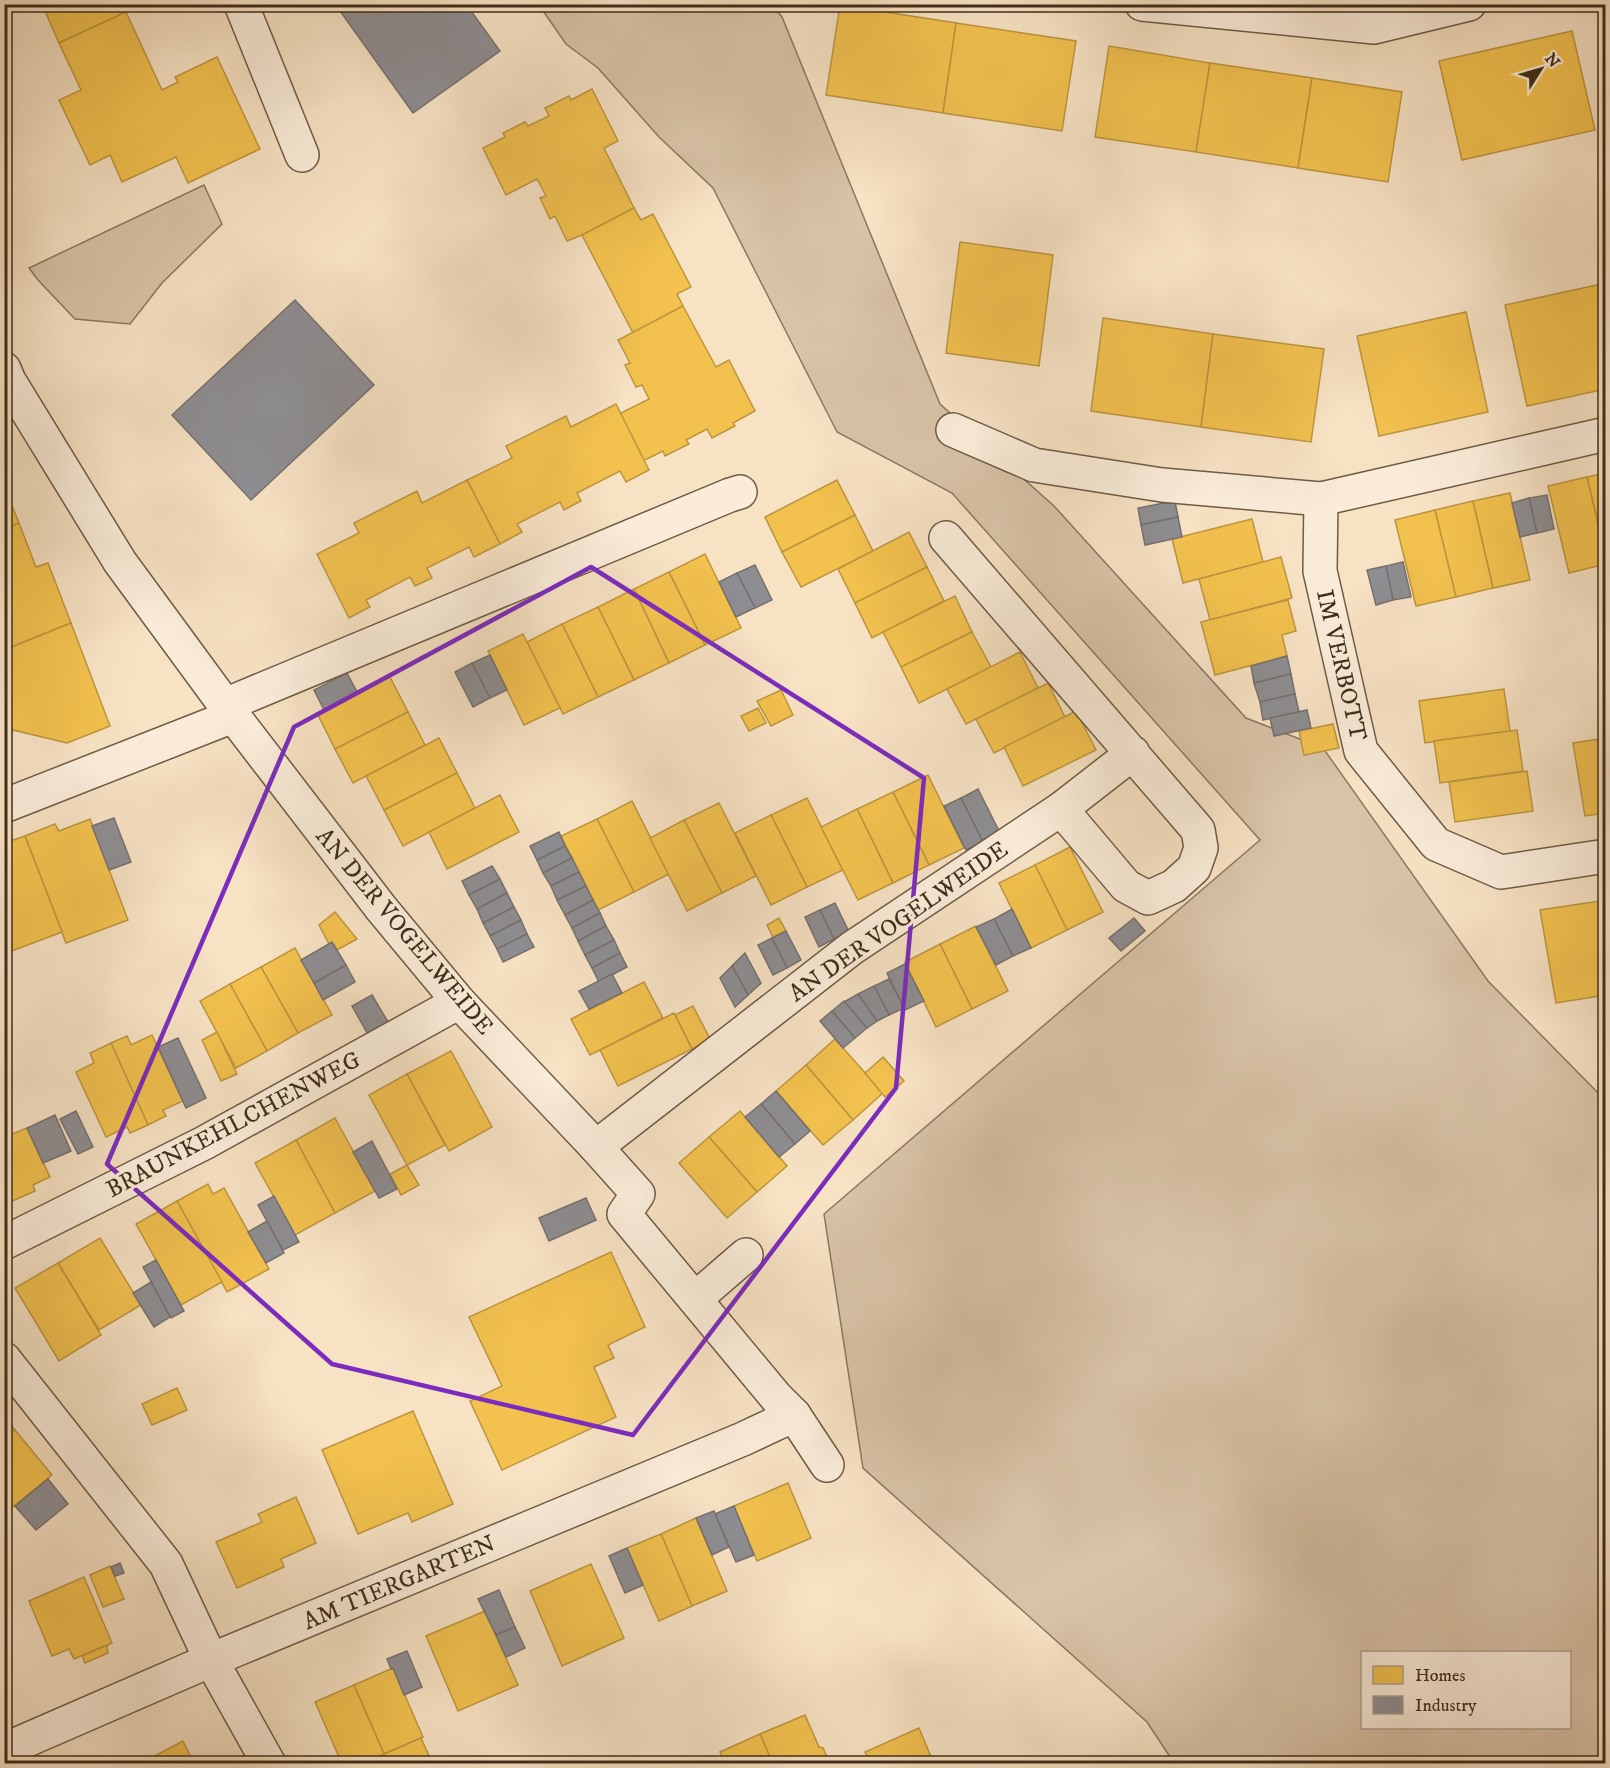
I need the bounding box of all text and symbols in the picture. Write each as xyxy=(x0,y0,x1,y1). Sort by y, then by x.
north arrow xyxy=(1511,39,1571,99)
text: N xyxy=(1540,49,1564,72)
street label: IM VERBOTT xyxy=(1309,587,1373,744)
street label: AN DER VOGELWEIDE xyxy=(309,822,500,1041)
street label: AN DER VOGELWEIDE xyxy=(783,835,1014,1009)
street label: BRAUNKEHLCHENWEG xyxy=(101,1045,366,1205)
street label: AM TIERGARTEN xyxy=(299,1529,500,1637)
legend xyxy=(1361,1651,1571,1729)
text: Homes xyxy=(1415,1665,1466,1687)
text: Industry xyxy=(1415,1695,1477,1717)

